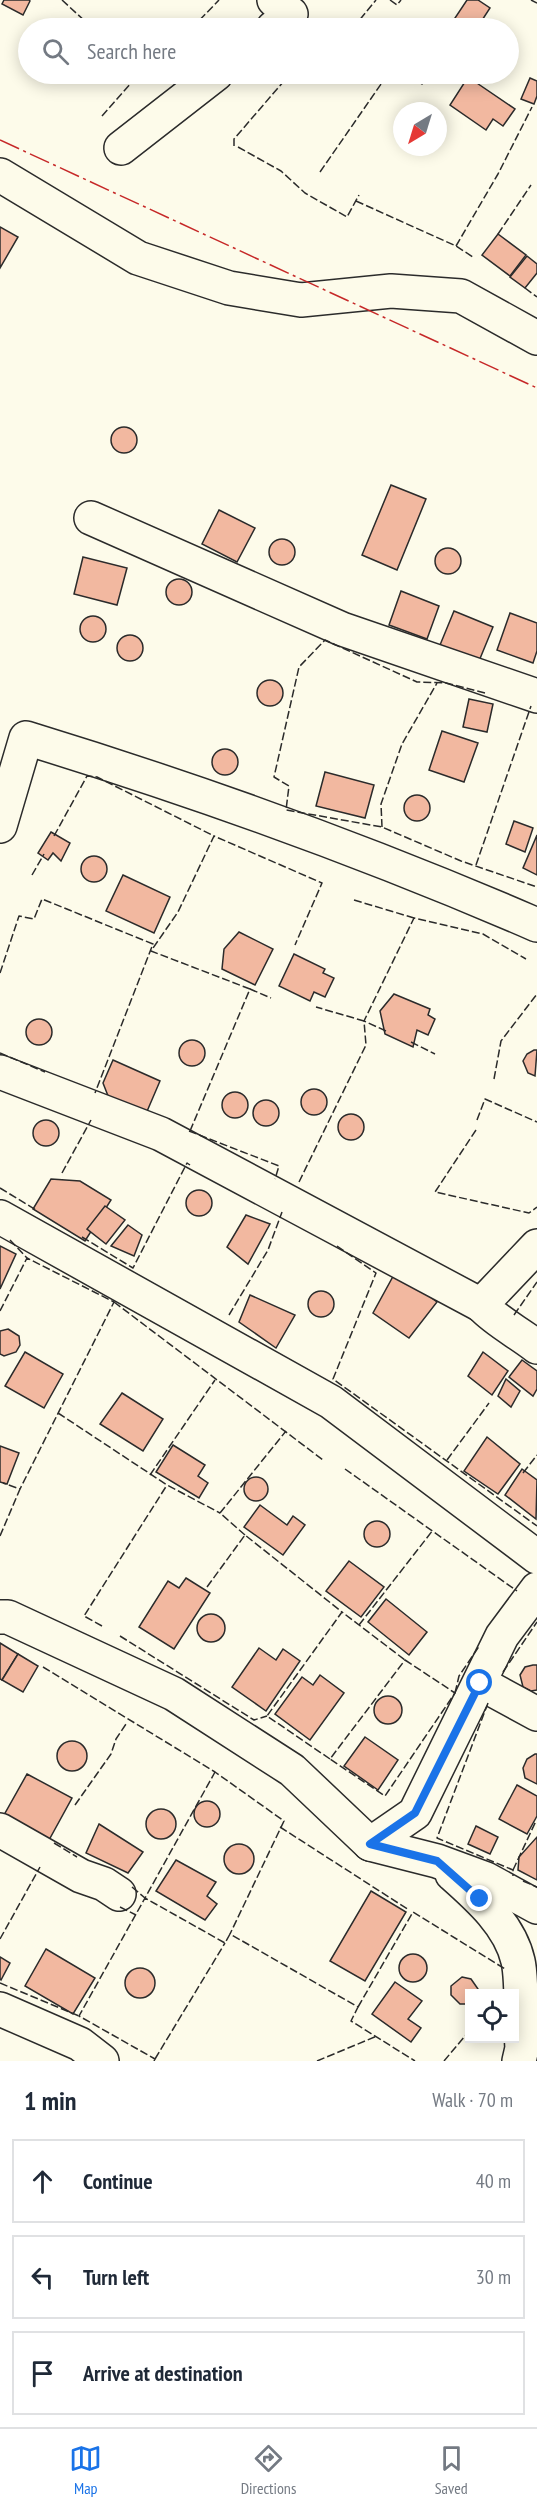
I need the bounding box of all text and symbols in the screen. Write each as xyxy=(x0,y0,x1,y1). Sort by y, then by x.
search box xyxy=(18,18,519,84)
icon: search xyxy=(39,35,72,68)
text: Search here xyxy=(87,37,176,65)
north arrow xyxy=(393,102,447,156)
route start xyxy=(466,1669,492,1695)
route end xyxy=(466,1885,492,1911)
map controls xyxy=(465,1989,519,2043)
button: locate xyxy=(465,1989,519,2043)
text: 1 min xyxy=(24,2084,77,2117)
text: Walk · 70 m xyxy=(432,2087,513,2113)
icon: ahead xyxy=(26,2165,59,2198)
text: Continue xyxy=(83,2167,153,2195)
text: 40 m xyxy=(476,2168,511,2194)
icon: left xyxy=(26,2261,59,2294)
text: Turn left xyxy=(83,2263,149,2291)
text: 30 m xyxy=(476,2264,511,2290)
icon: arrive xyxy=(26,2357,59,2390)
text: Arrive at destination xyxy=(83,2359,243,2387)
tab: Map xyxy=(69,2442,102,2498)
tab: Directions xyxy=(241,2442,296,2498)
tab: Saved xyxy=(435,2442,468,2498)

